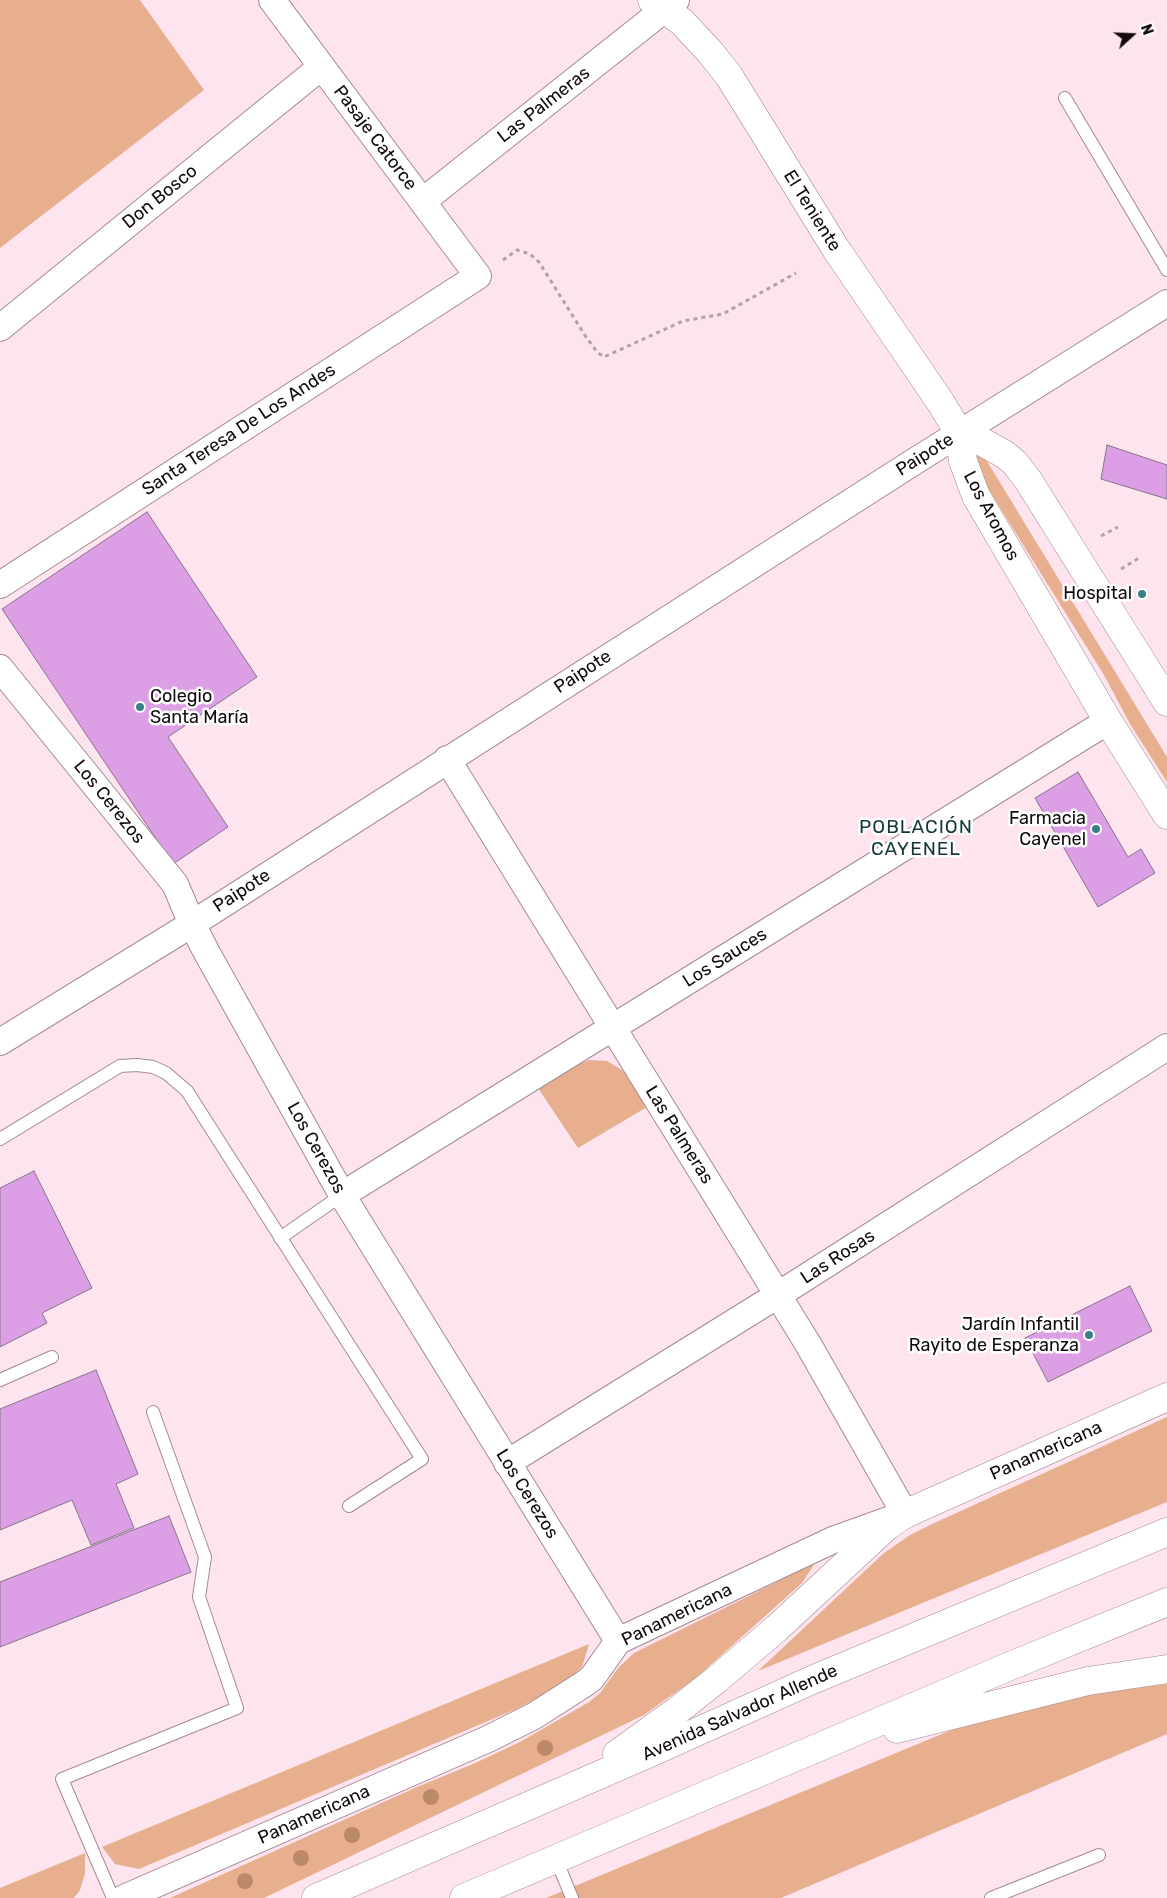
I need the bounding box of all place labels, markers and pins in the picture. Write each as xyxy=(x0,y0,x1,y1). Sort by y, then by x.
place label: Hospital xyxy=(1063,583,1132,605)
marker: Hospital xyxy=(1136,588,1148,600)
place label: Colegio Santa María xyxy=(150,686,249,729)
marker: Colegio Santa María xyxy=(134,701,146,713)
place label: Farmacia Cayenel xyxy=(1009,808,1086,851)
marker: Farmacia Cayenel xyxy=(1090,823,1102,835)
place label: Jardín Infantil Rayito de Esperanza xyxy=(909,1314,1079,1356)
marker: Jardín Infantil Rayito de Esperanza xyxy=(1083,1329,1095,1341)

